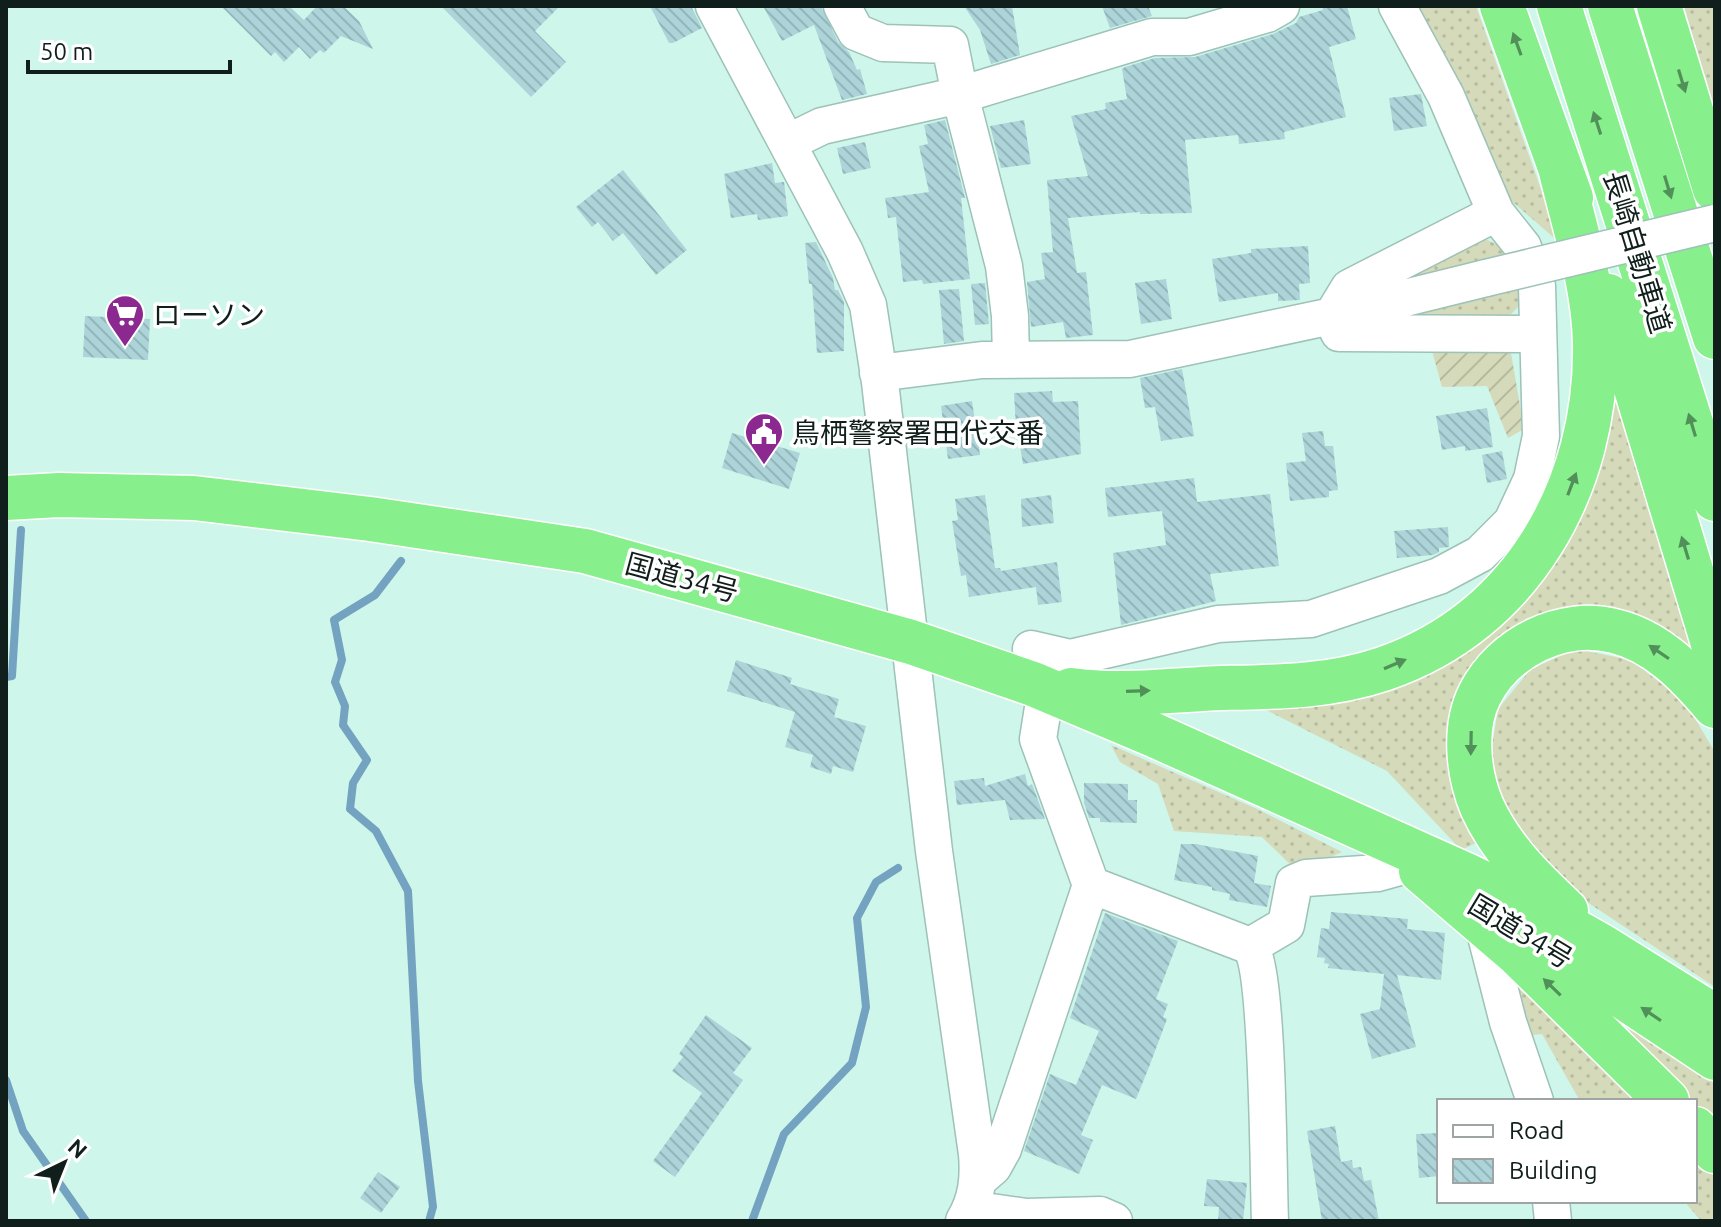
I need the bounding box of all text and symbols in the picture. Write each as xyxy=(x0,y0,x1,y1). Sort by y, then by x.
scale bar xyxy=(28,24,230,74)
one-way arrow xyxy=(1510,32,1522,56)
text: 50 m xyxy=(40,38,93,65)
one-way arrow xyxy=(1676,69,1689,93)
one-way arrow xyxy=(1591,111,1603,135)
street label: 長崎自動車道 xyxy=(1599,167,1677,337)
one-way arrow xyxy=(1663,175,1675,199)
supermarket icon: ローソン xyxy=(104,293,146,348)
place label: ローソン xyxy=(153,299,265,330)
public building icon: 鳥栖警察署田代交番 xyxy=(743,411,785,466)
one-way arrow xyxy=(1685,412,1698,436)
place label: 鳥栖警察署田代交番 xyxy=(792,417,1044,448)
one-way arrow xyxy=(1566,472,1579,496)
one-way arrow xyxy=(1678,536,1691,560)
street label: 国道34号 xyxy=(622,547,742,607)
one-way arrow xyxy=(1649,645,1670,660)
one-way arrow xyxy=(1383,658,1407,671)
one-way arrow xyxy=(1126,685,1151,698)
one-way arrow xyxy=(1465,731,1477,756)
street label: 国道34号 xyxy=(1463,888,1579,974)
one-way arrow xyxy=(1543,978,1562,997)
one-way arrow xyxy=(1640,1007,1661,1022)
legend xyxy=(1437,1099,1697,1203)
text: Road xyxy=(1509,1117,1564,1144)
north arrow xyxy=(24,1123,104,1203)
text: N xyxy=(63,1133,93,1163)
text: Building xyxy=(1509,1157,1597,1184)

